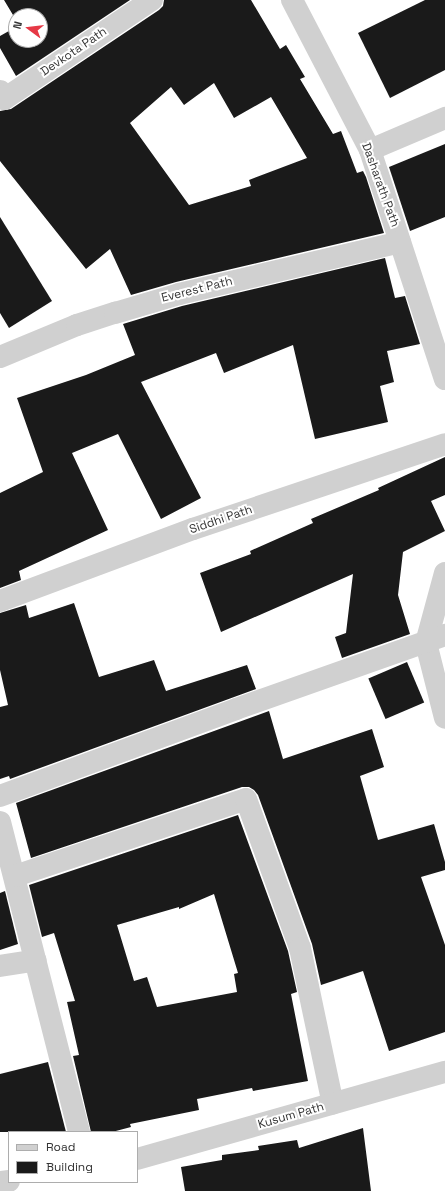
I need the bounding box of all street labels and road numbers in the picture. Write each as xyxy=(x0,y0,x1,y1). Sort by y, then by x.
street label: Devkota Path xyxy=(38,25,110,79)
street label: Dasharath Path xyxy=(358,141,402,229)
street label: Everest Path xyxy=(160,274,234,306)
street label: Siddhi Path xyxy=(188,503,254,537)
street label: Kusum Path xyxy=(256,1100,326,1132)

